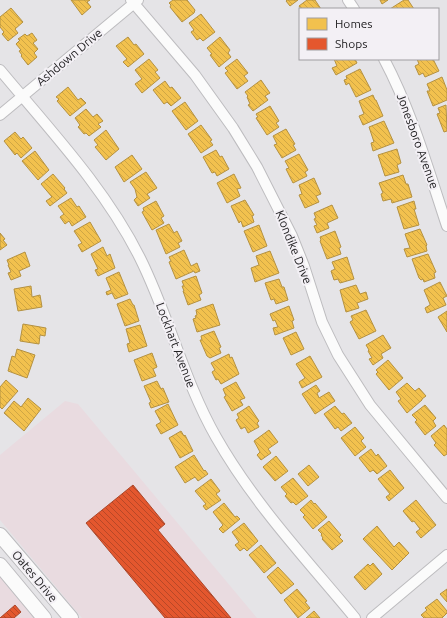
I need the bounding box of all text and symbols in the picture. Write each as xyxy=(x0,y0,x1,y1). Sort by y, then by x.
legend xyxy=(299,8,439,60)
text: Homes xyxy=(335,17,373,30)
street label: Ashdown Drive xyxy=(34,26,104,88)
text: Shops xyxy=(335,37,367,50)
street label: Jonesboro Avenue xyxy=(395,92,441,190)
street label: Klondike Drive xyxy=(273,208,315,286)
street label: Lockhart Avenue xyxy=(154,301,198,389)
street label: Oates Drive xyxy=(10,548,60,604)

